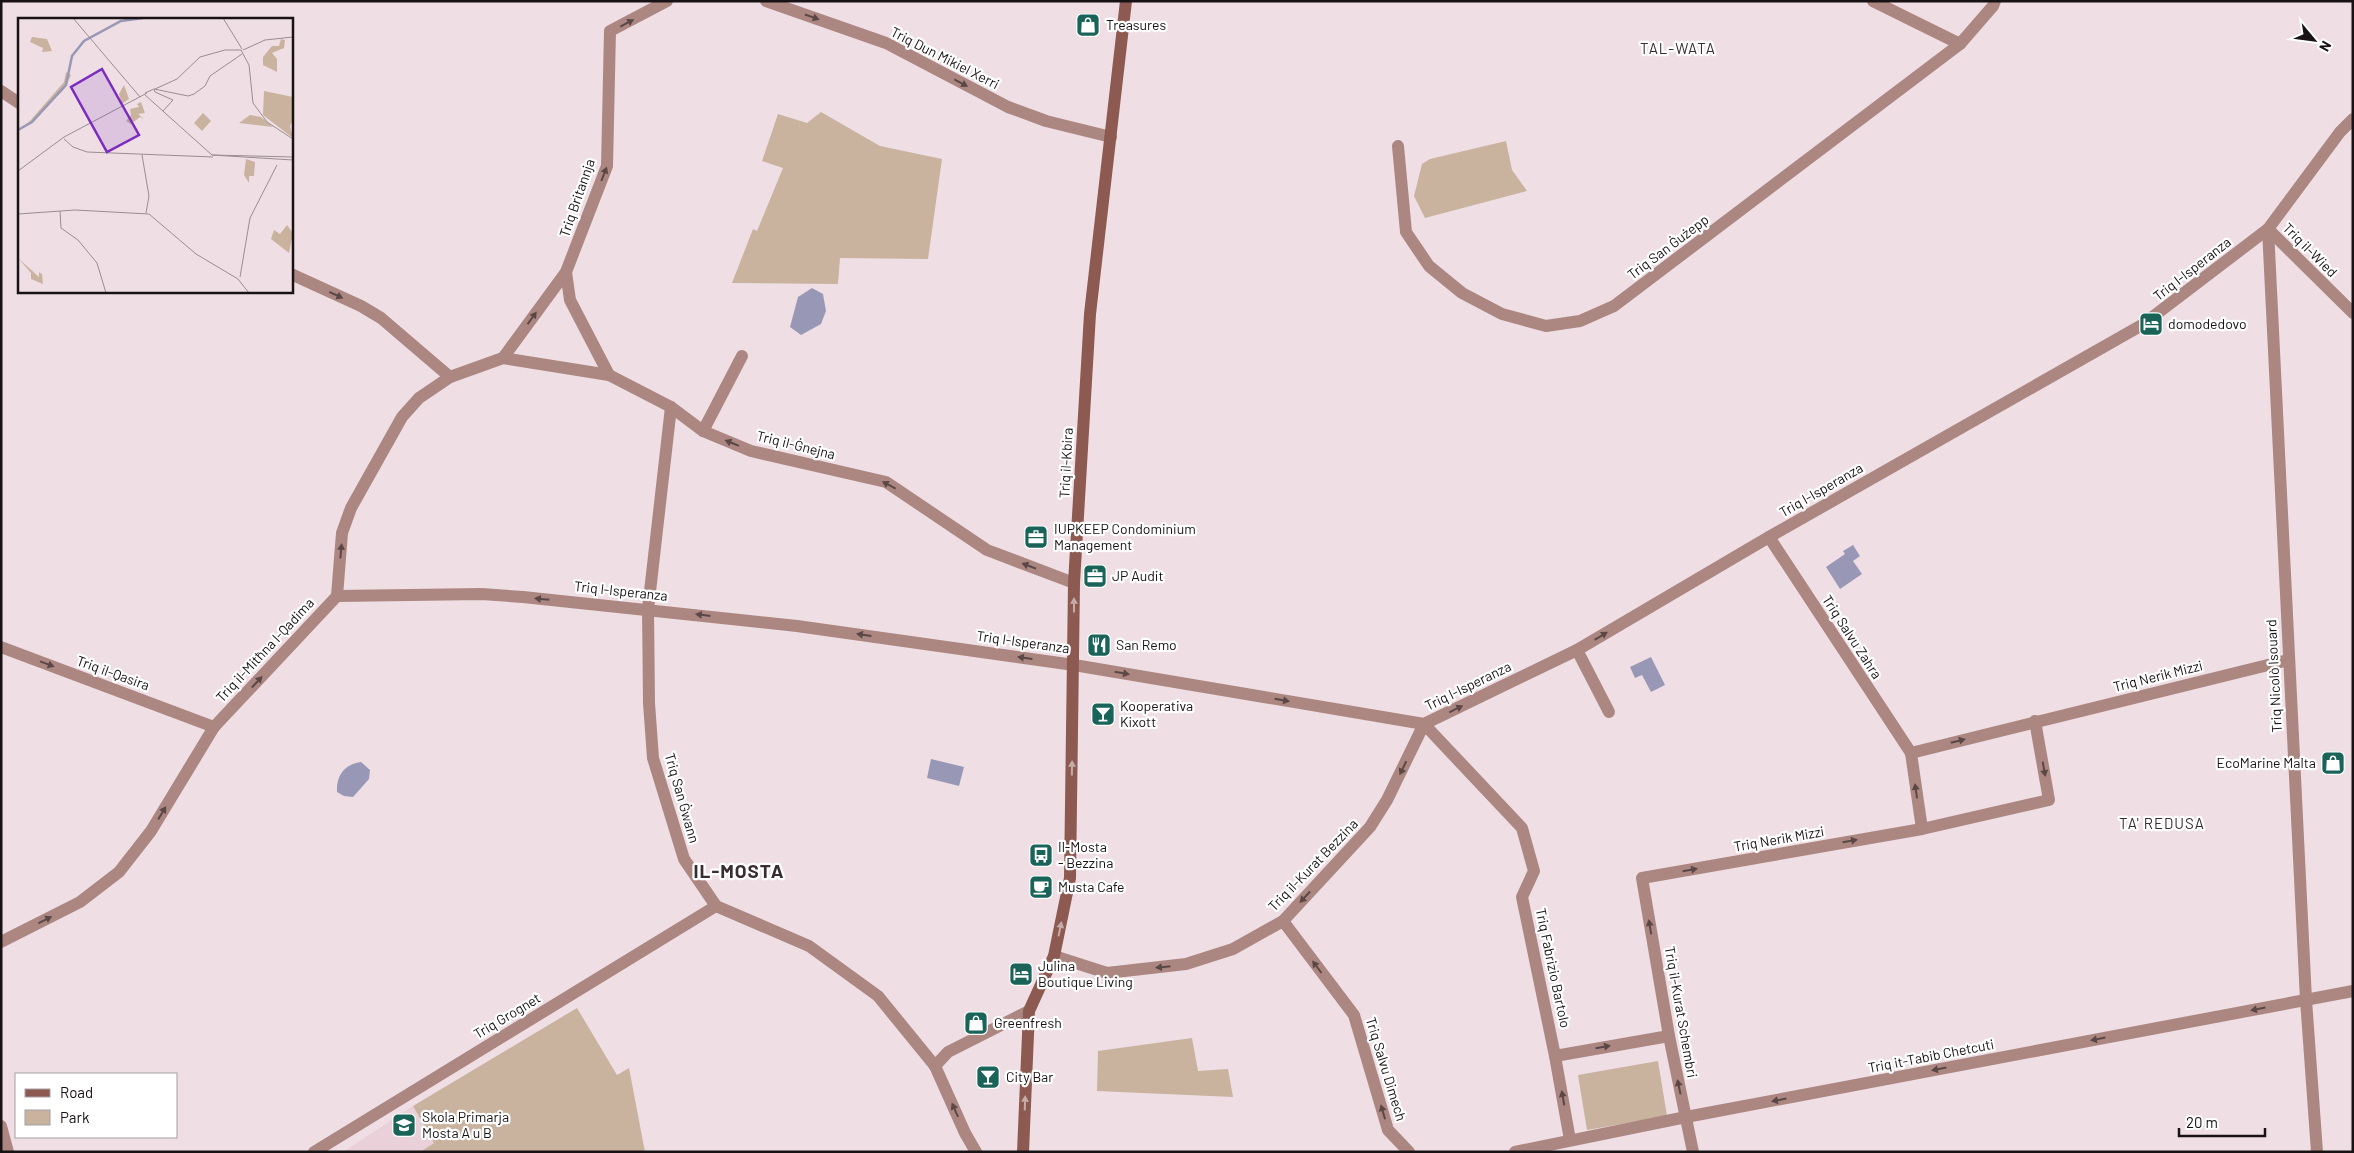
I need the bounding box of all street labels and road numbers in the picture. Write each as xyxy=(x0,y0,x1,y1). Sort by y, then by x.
street label: Triq Dun Mikiel Xerri xyxy=(888,23,1002,92)
street label: Triq Britannja xyxy=(555,156,598,239)
street label: Triq San Ġużepp xyxy=(1624,211,1712,283)
street label: Triq il-Wied xyxy=(2280,219,2341,280)
street label: Triq l-Isperanza xyxy=(2150,233,2234,304)
street label: Triq il-Ġnejna xyxy=(755,427,837,462)
street label: Triq il-Kbira xyxy=(1055,427,1076,499)
street label: Triq l-Isperanza xyxy=(1776,459,1866,520)
street label: Triq l-Isperanza xyxy=(574,577,669,604)
street label: Triq Salvu Zahra xyxy=(1819,592,1886,682)
street label: Triq il-Mitħna l-Qadima xyxy=(212,594,317,705)
street label: Triq Nicolò Isouard xyxy=(2262,619,2285,733)
street label: Triq l-Isperanza xyxy=(975,627,1071,656)
street label: Triq il-Qasira xyxy=(74,651,152,694)
street label: Triq Nerik Mizzi xyxy=(2111,656,2204,695)
street label: Triq l-Isperanza xyxy=(1422,657,1514,714)
street label: Triq San Ġwann xyxy=(662,751,703,845)
street label: Triq il-Kurat Bezzina xyxy=(1264,815,1361,914)
street label: Triq Nerik Mizzi xyxy=(1732,822,1825,855)
street label: Triq Fabrizio Bartolo xyxy=(1532,906,1574,1029)
street label: Triq il-Kurat Schembri xyxy=(1662,945,1701,1079)
street label: Triq Grognet xyxy=(470,989,543,1042)
street label: Triq Salvu Dimech xyxy=(1363,1015,1410,1123)
street label: Triq it-Tabib Chetcuti xyxy=(1867,1035,1995,1076)

